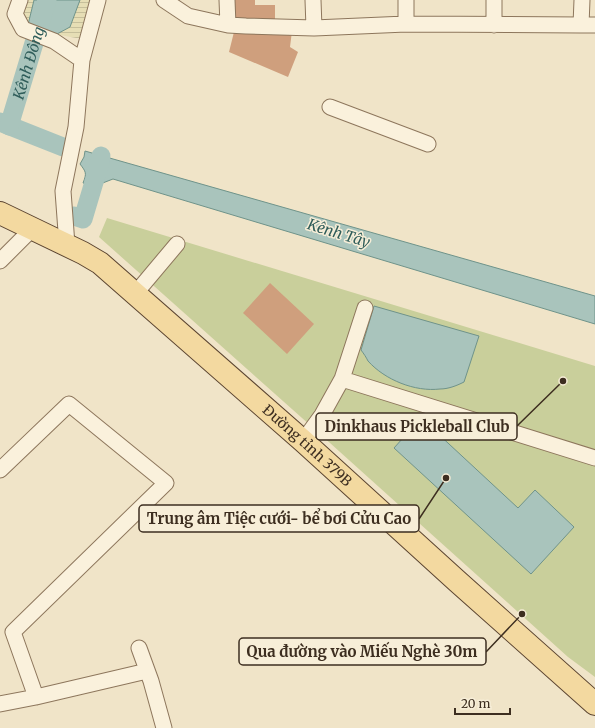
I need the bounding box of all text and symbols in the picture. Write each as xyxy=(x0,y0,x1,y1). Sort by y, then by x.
water label: Kênh Đông xyxy=(8,24,48,102)
water label: Kênh Tây xyxy=(304,214,373,252)
street label: Đường tỉnh 379B xyxy=(259,401,356,490)
callout: Dinkhaus Pickleball Club xyxy=(316,413,517,440)
text: Dinkhaus Pickleball Club xyxy=(324,417,510,436)
callout: Trung âm Tiệc cưới- bể bơi Cửu Cao xyxy=(139,505,419,532)
text: Trung âm Tiệc cưới- bể bơi Cửu Cao xyxy=(147,508,411,528)
callout: Qua đường vào Miếu Nghè 30m xyxy=(239,638,486,665)
text: Qua đường vào Miếu Nghè 30m xyxy=(247,641,477,661)
scale bar xyxy=(455,690,510,716)
text: 20 m xyxy=(461,696,490,711)

